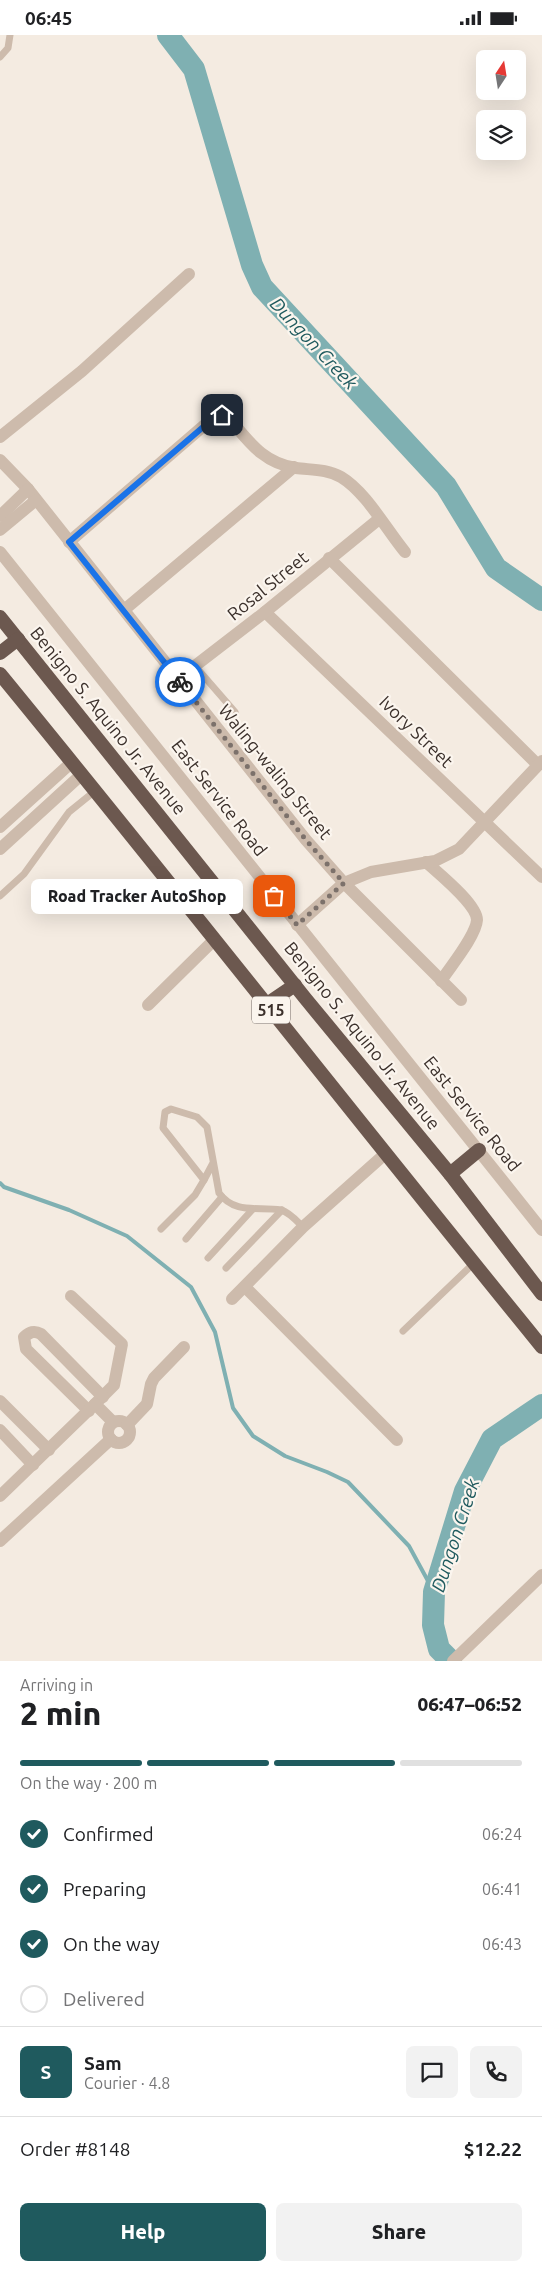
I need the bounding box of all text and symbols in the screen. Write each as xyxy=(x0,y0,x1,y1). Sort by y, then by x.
text: 06:45 xyxy=(25,7,73,29)
north arrow xyxy=(476,50,526,100)
map controls xyxy=(476,50,526,160)
button: layers xyxy=(476,110,526,160)
water label: Dungon Creek xyxy=(266,292,362,394)
pin xyxy=(201,394,243,436)
icon: home xyxy=(208,401,236,429)
street label: Rosal Street xyxy=(223,547,312,624)
street label: Benigno S. Aquino Jr. Avenue xyxy=(27,623,191,818)
courier xyxy=(155,657,205,707)
icon: bike xyxy=(166,668,194,696)
street label: Ivory Street xyxy=(376,691,458,771)
street label: Waling-waling Street xyxy=(215,700,336,843)
street label: East Service Road xyxy=(168,735,271,859)
pin xyxy=(253,875,295,917)
callout: Road Tracker AutoShop xyxy=(31,879,244,913)
icon: bag xyxy=(260,882,288,910)
text: Road Tracker AutoShop xyxy=(48,887,226,905)
street label: Benigno S. Aquino Jr. Avenue xyxy=(281,938,445,1133)
road number: 515 xyxy=(252,997,290,1023)
street label: East Service Road xyxy=(420,1052,525,1175)
water label: Dungon Creek xyxy=(426,1475,484,1594)
text: Arriving in xyxy=(20,1676,93,1694)
text: 06:47–06:52 xyxy=(417,1693,522,1715)
text: 2 min xyxy=(20,1695,101,1731)
text: On the way · 200 m xyxy=(20,1774,157,1792)
icon: check xyxy=(20,1820,48,1848)
text: Confirmed xyxy=(63,1823,154,1845)
text: 06:24 xyxy=(482,1825,522,1843)
icon: check xyxy=(20,1875,48,1903)
text: Preparing xyxy=(63,1878,147,1900)
text: 06:41 xyxy=(482,1880,522,1898)
icon: check xyxy=(20,1930,48,1958)
text: On the way xyxy=(63,1933,160,1955)
text: 06:43 xyxy=(482,1935,522,1953)
text: Delivered xyxy=(63,1988,145,2010)
button: chat xyxy=(406,2046,458,2098)
button: phone xyxy=(470,2046,522,2098)
text: Sam xyxy=(84,2052,122,2074)
text: S xyxy=(41,2061,51,2083)
text: Courier · 4.8 xyxy=(84,2074,170,2092)
text: Order #8148 xyxy=(20,2138,130,2160)
text: $12.22 xyxy=(464,2138,522,2160)
button: Help xyxy=(20,2203,266,2261)
button: Share xyxy=(276,2203,522,2261)

